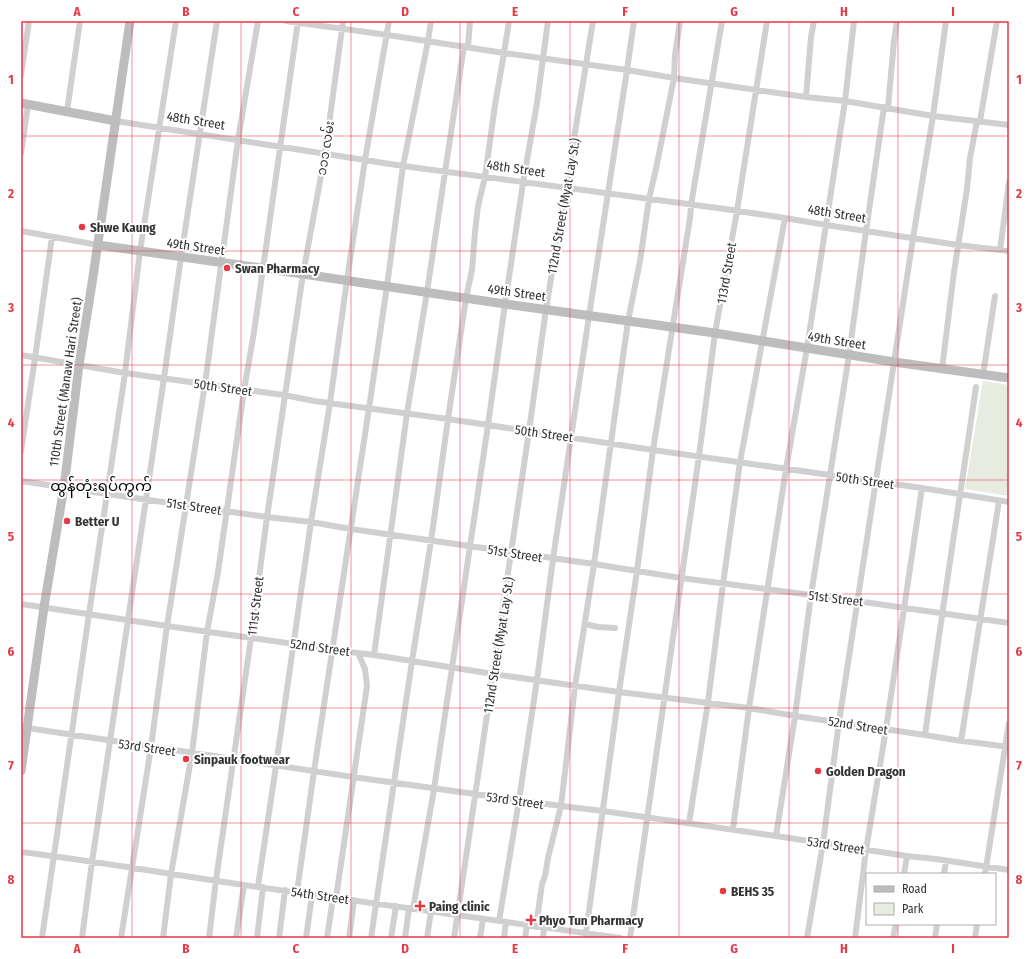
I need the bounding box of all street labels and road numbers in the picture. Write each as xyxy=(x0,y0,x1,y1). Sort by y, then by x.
street label: 48th Street xyxy=(166,108,227,133)
street label: ၁၁၁ လမ်း xyxy=(313,119,337,177)
street label: 112nd Street (Myat Lay St.) xyxy=(544,137,583,275)
street label: 48th Street xyxy=(486,157,547,180)
street label: 48th Street xyxy=(807,201,868,226)
street label: 49th Street xyxy=(166,235,227,258)
street label: 113rd Street xyxy=(714,241,739,305)
street label: 49th Street xyxy=(487,281,548,304)
street label: 110th Street (Manaw Hari Street) xyxy=(46,296,85,468)
street label: 49th Street xyxy=(807,329,868,353)
street label: 50th Street xyxy=(193,376,254,399)
street label: 50th Street xyxy=(514,422,575,445)
street label: 50th Street xyxy=(835,469,896,492)
street label: 51st Street xyxy=(166,495,223,518)
street label: 51st Street xyxy=(486,542,544,565)
street label: 111st Street xyxy=(244,575,267,637)
street label: 112nd Street (Myat Lay St.) xyxy=(480,576,517,714)
street label: 51st Street xyxy=(808,588,865,609)
street label: 52nd Street xyxy=(289,636,352,659)
street label: 52nd Street xyxy=(827,713,890,738)
street label: 53rd Street xyxy=(117,736,177,759)
street label: 53rd Street xyxy=(485,789,545,812)
street label: 53rd Street xyxy=(806,834,866,858)
street label: 54th Street xyxy=(290,884,351,907)

